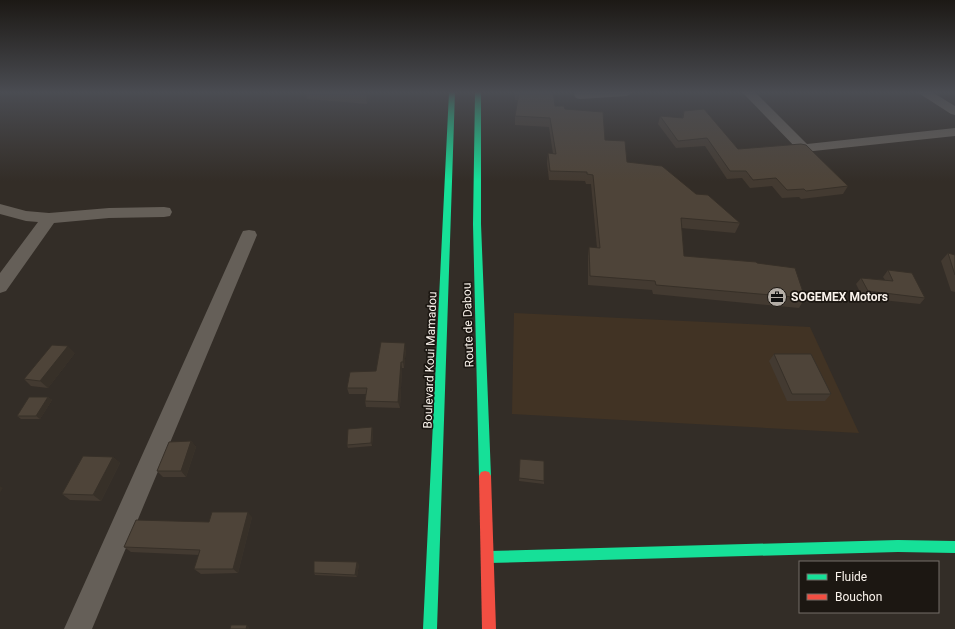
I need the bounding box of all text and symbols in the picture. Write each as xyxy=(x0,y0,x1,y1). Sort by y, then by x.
street label: Route de Dabou xyxy=(460,282,476,368)
office icon: SOGEMEX Motors xyxy=(766,286,788,308)
place label: SOGEMEX Motors xyxy=(791,290,888,304)
street label: Boulevard Koui Mamadou xyxy=(421,291,439,429)
legend xyxy=(799,561,939,613)
text: Fluide xyxy=(835,570,867,584)
text: Bouchon xyxy=(835,590,882,604)

